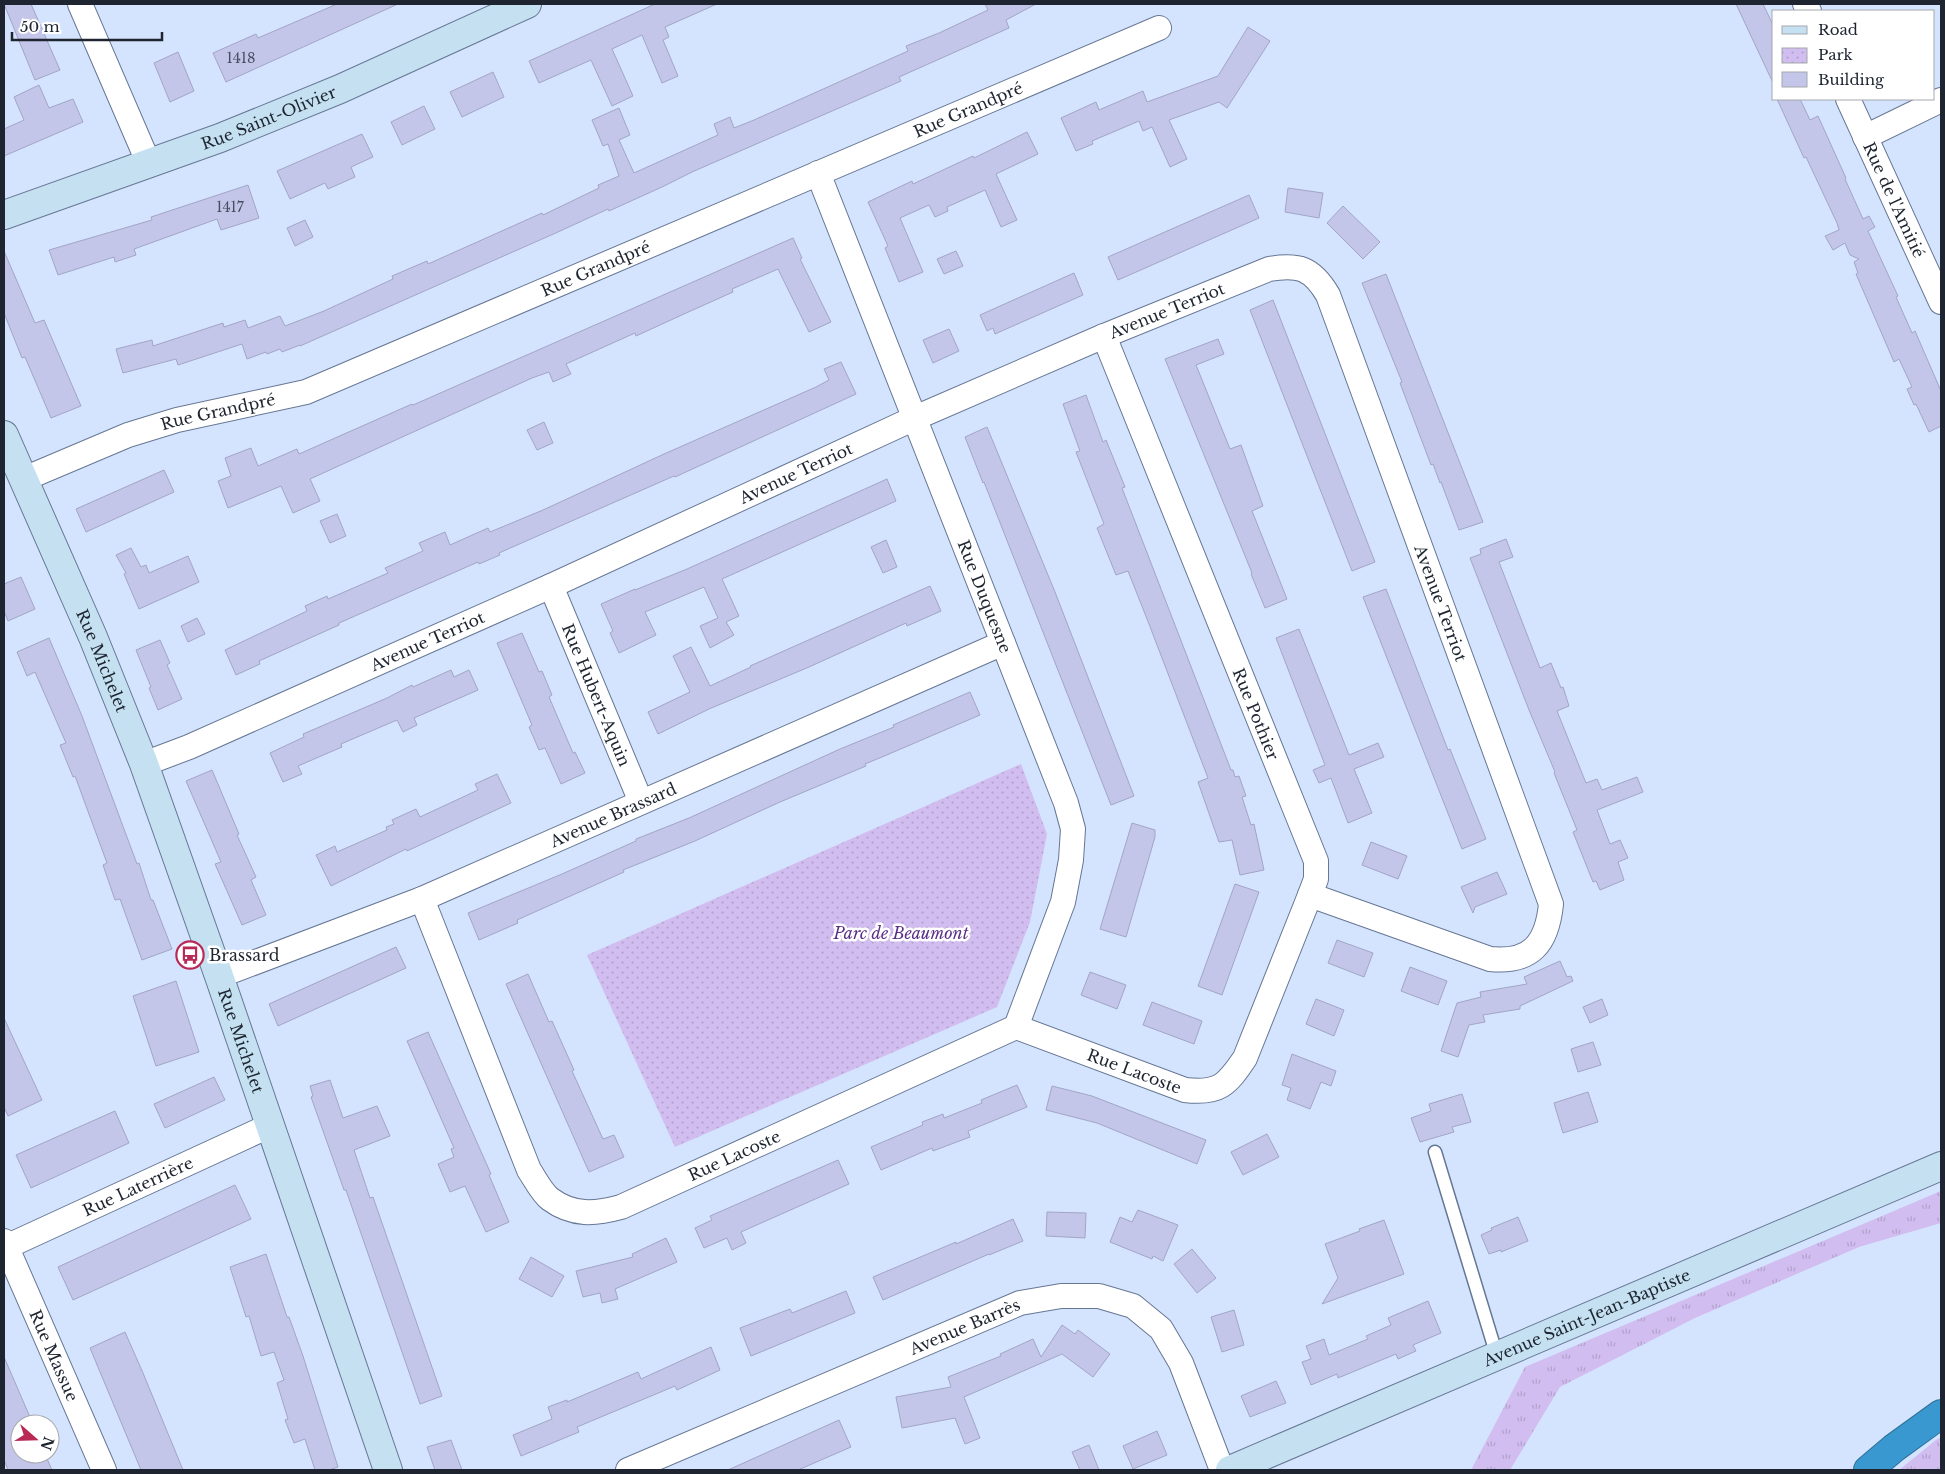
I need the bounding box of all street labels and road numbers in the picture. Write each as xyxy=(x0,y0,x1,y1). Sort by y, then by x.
street label: Rue Grandpré xyxy=(910,77,1026,142)
street label: Rue Saint-Olivier xyxy=(199,81,339,154)
street label: Rue de l'Amitié xyxy=(1859,139,1929,261)
street label: Rue Grandpré xyxy=(538,236,653,301)
street label: Avenue Terriot xyxy=(1105,278,1227,343)
street label: Rue Grandpré xyxy=(158,389,277,434)
street label: Avenue Terriot xyxy=(735,438,856,508)
street label: Rue Duquesne xyxy=(953,537,1016,656)
street label: Avenue Terriot xyxy=(1410,541,1471,664)
street label: Rue Michelet xyxy=(72,606,132,715)
street label: Avenue Terriot xyxy=(366,607,487,675)
street label: Rue Hubert-Aquin xyxy=(558,621,635,769)
street label: Rue Pothier xyxy=(1228,665,1284,763)
street label: Avenue Brassard xyxy=(546,778,680,852)
street label: Rue Michelet xyxy=(214,986,268,1096)
street label: Rue Lacoste xyxy=(1084,1044,1184,1098)
street label: Rue Lacoste xyxy=(685,1126,783,1185)
street label: Rue Laterrière xyxy=(79,1152,196,1220)
street label: Avenue Saint-Jean-Baptiste xyxy=(1479,1264,1693,1371)
street label: Avenue Barrès xyxy=(905,1294,1023,1359)
street label: Rue Massue xyxy=(25,1307,83,1404)

